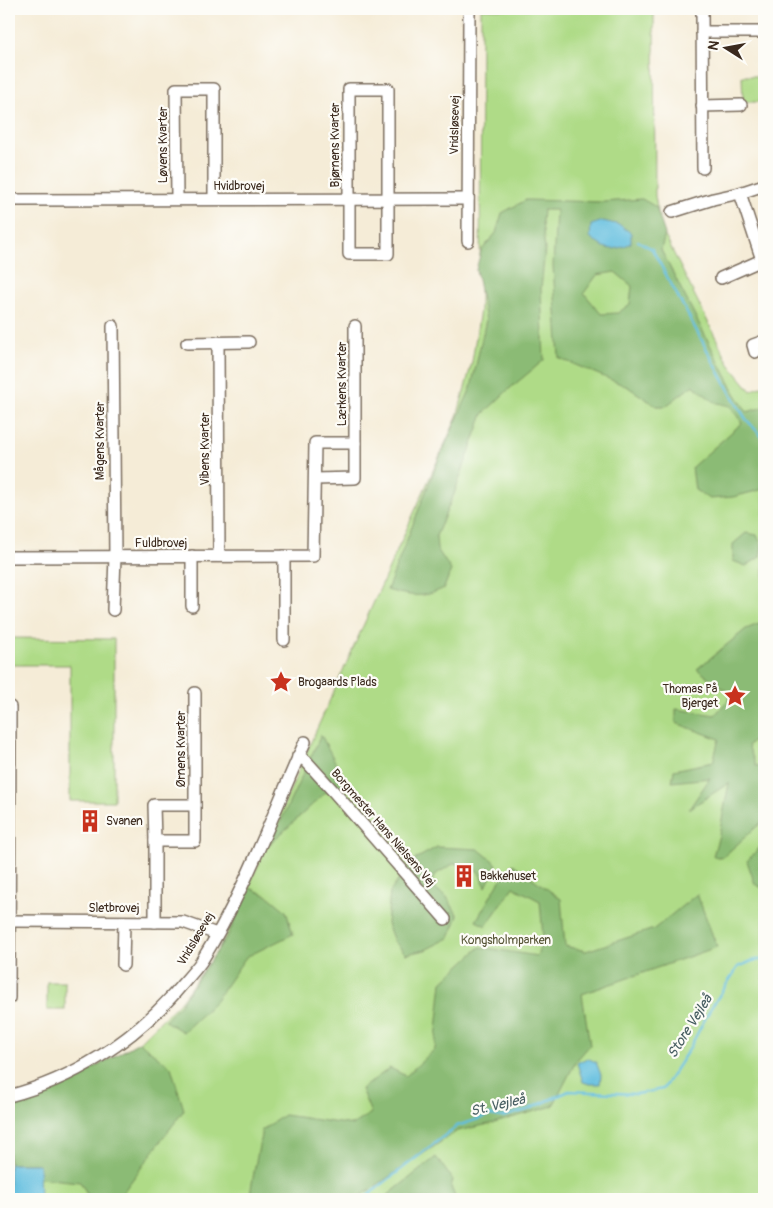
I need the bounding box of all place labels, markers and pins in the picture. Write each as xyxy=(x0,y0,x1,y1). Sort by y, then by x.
place icon: Brogaards Plads xyxy=(268,669,294,695)
place label: Brogaards Plads xyxy=(298,675,377,690)
place label: Thomas På Bjerget xyxy=(663,682,718,711)
place icon: Thomas På Bjerget xyxy=(722,683,748,709)
building icon: Svanen xyxy=(77,808,103,834)
place label: Svanen xyxy=(106,814,143,829)
building icon: Bakkehuset xyxy=(451,863,477,889)
place label: Bakkehuset xyxy=(480,869,536,884)

